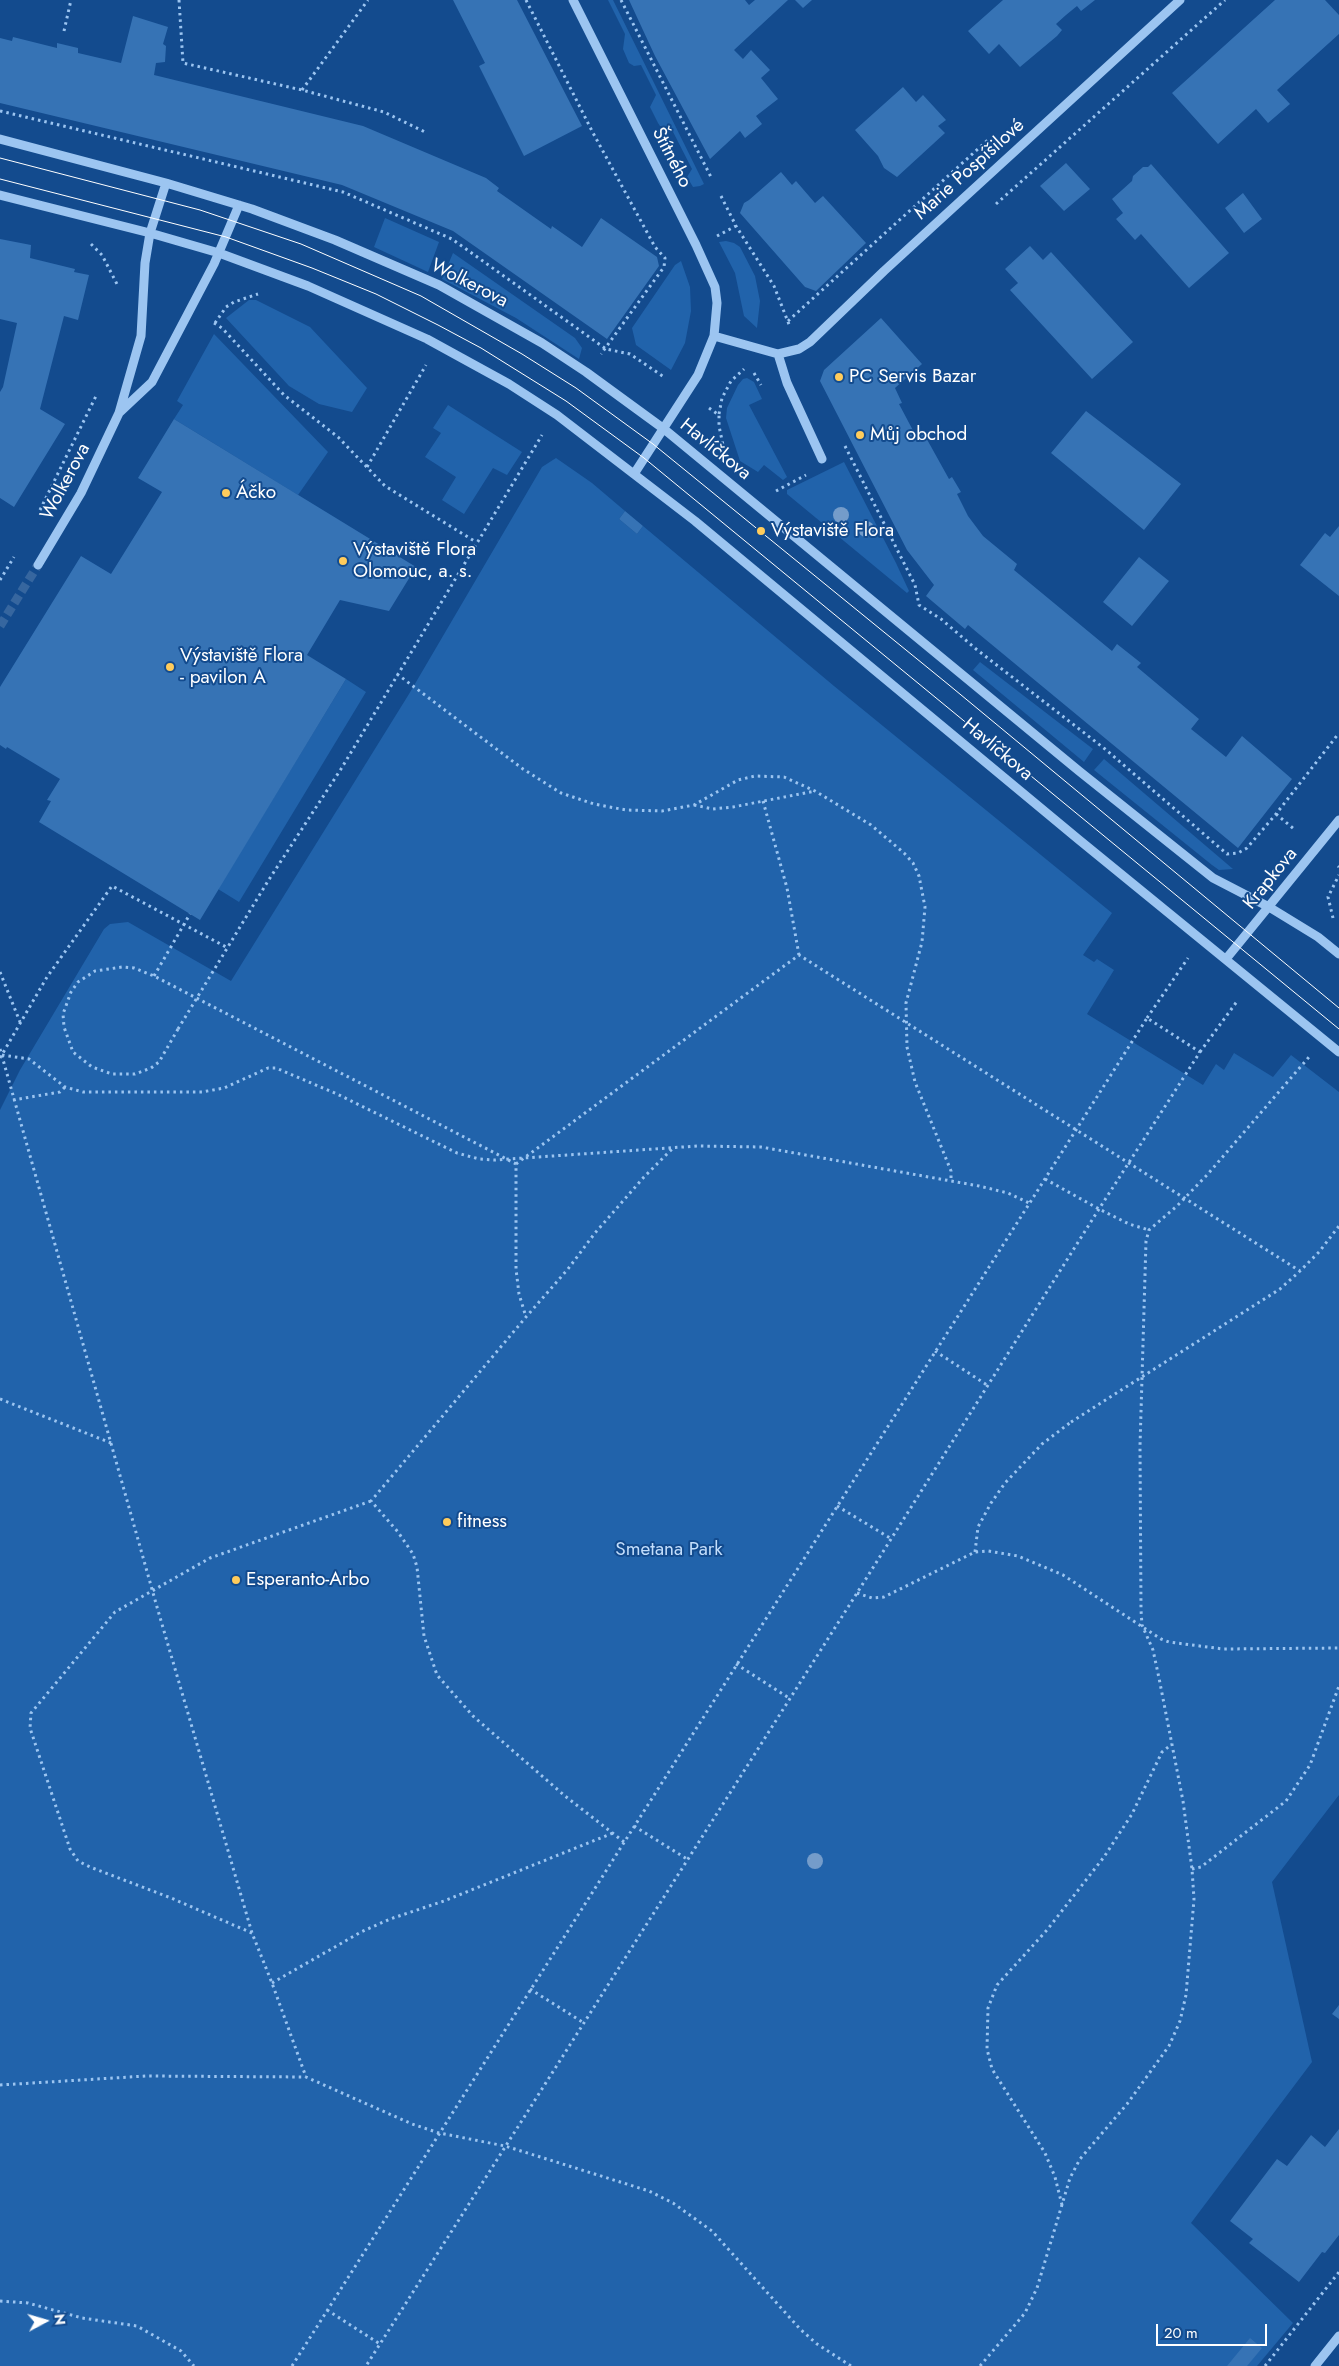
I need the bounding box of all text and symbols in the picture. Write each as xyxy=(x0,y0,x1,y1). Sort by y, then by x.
street label: Marie Pospíšilové xyxy=(910,115,1030,225)
street label: Štítného xyxy=(646,124,696,192)
street label: Wolkerova xyxy=(427,255,511,313)
place label: PC Servis Bazar xyxy=(849,366,976,388)
marker: PC Servis Bazar xyxy=(833,371,845,383)
street label: Havlíčkova xyxy=(675,414,755,486)
place label: Můj obchod xyxy=(870,424,967,446)
marker: Můj obchod xyxy=(854,429,866,441)
street label: Wolkerova xyxy=(36,440,96,524)
place label: Áčko xyxy=(236,482,276,504)
marker: Áčko xyxy=(220,487,232,499)
place label: Výstaviště Flora xyxy=(771,520,894,542)
marker: Výstaviště Flora xyxy=(755,525,767,537)
place label: Výstaviště Flora Olomouc, a. s. xyxy=(353,539,476,583)
marker: Výstaviště Flora Olomouc, a. s. xyxy=(337,555,349,567)
place label: Výstaviště Flora - pavilon A xyxy=(180,645,303,689)
marker: Výstaviště Flora - pavilon A xyxy=(164,661,176,673)
street label: Havlíčkova xyxy=(957,714,1037,786)
street label: Krapkova xyxy=(1239,844,1303,914)
place label: fitness xyxy=(457,1511,507,1533)
marker: fitness xyxy=(441,1516,453,1528)
park label: Smetana Park xyxy=(615,1539,723,1561)
place label: Esperanto-Arbo xyxy=(246,1569,370,1591)
marker: Esperanto-Arbo xyxy=(230,1574,242,1586)
north arrow xyxy=(20,2296,70,2346)
text: N xyxy=(49,2313,70,2326)
scale bar xyxy=(1159,2314,1270,2346)
text: 20 m xyxy=(1164,2322,1198,2344)

